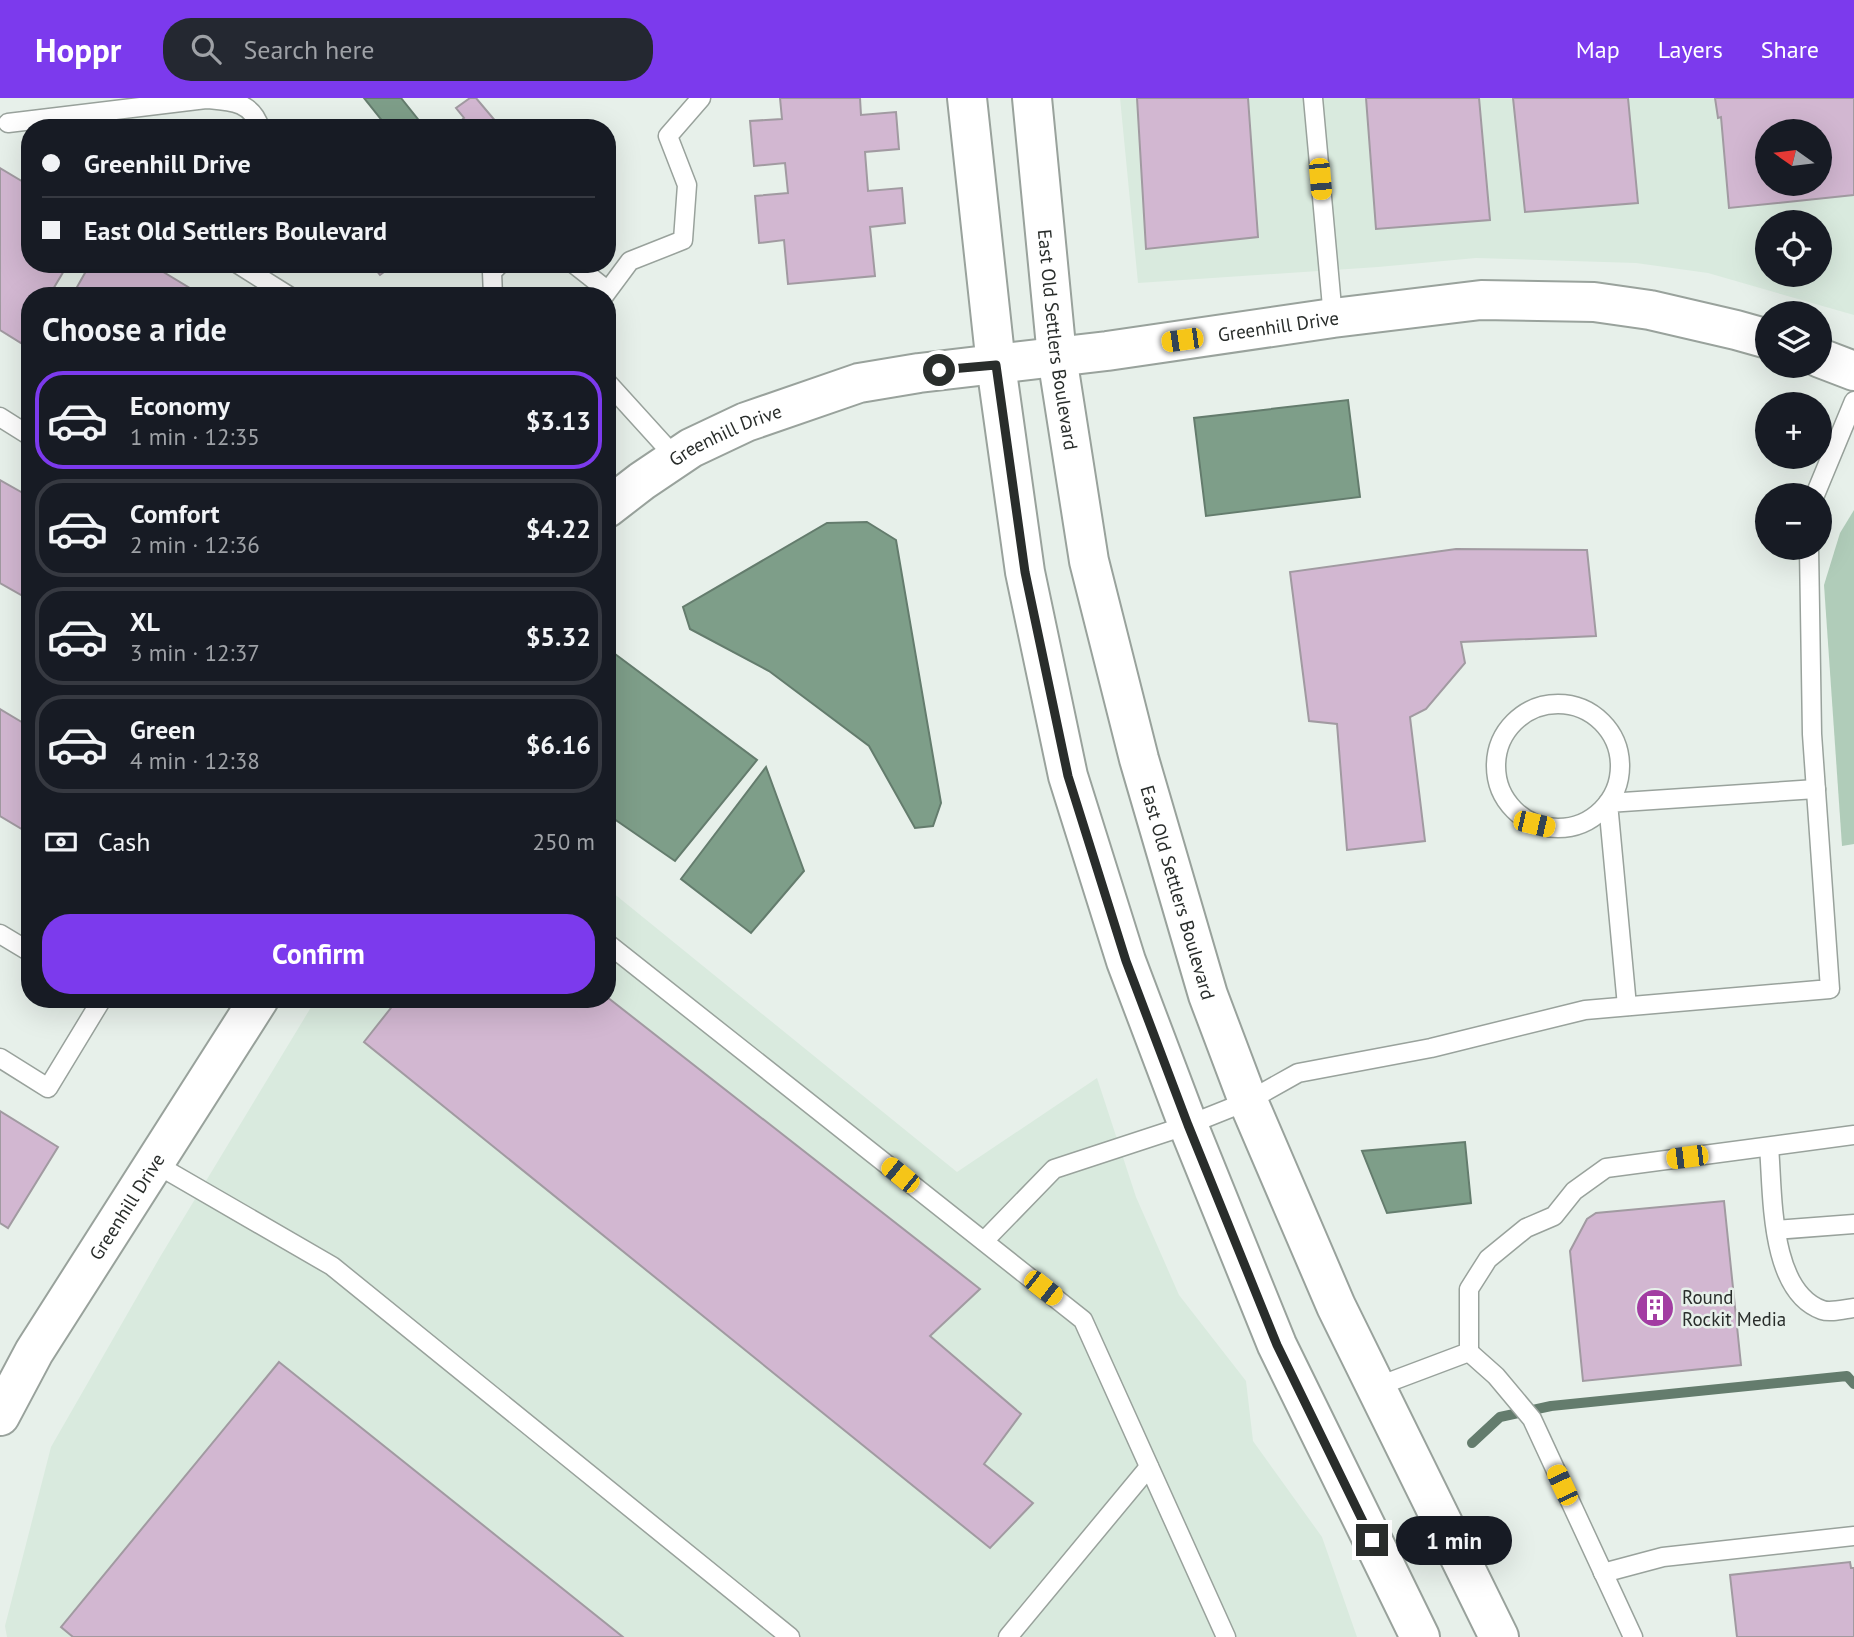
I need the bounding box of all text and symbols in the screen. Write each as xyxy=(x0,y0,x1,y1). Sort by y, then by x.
search box xyxy=(163,18,653,81)
text: Hoppr xyxy=(35,28,121,71)
icon: search xyxy=(187,30,225,68)
text: Search here xyxy=(243,33,375,66)
text: Map xyxy=(1576,34,1620,65)
text: Layers xyxy=(1658,34,1723,65)
text: Share xyxy=(1761,34,1819,65)
north arrow xyxy=(1755,119,1832,196)
map controls xyxy=(1755,119,1832,560)
text: Greenhill Drive xyxy=(84,147,251,180)
car xyxy=(1308,157,1333,201)
button: locate xyxy=(1755,210,1832,287)
text: East Old Settlers Boulevard xyxy=(84,214,387,247)
street label: East Old Settlers Boulevard xyxy=(1033,228,1083,452)
button: layers xyxy=(1755,301,1832,378)
street label: Greenhill Drive xyxy=(1216,305,1340,347)
text: Choose a ride xyxy=(42,308,227,350)
car xyxy=(1160,327,1205,353)
route start xyxy=(923,354,955,386)
icon: car xyxy=(46,389,109,452)
text: Economy xyxy=(130,389,230,422)
button: + xyxy=(1755,392,1832,469)
street label: Greenhill Drive xyxy=(664,399,785,471)
text: $3.13 xyxy=(526,404,591,437)
text: 1 min · 12:35 xyxy=(130,422,260,451)
button: − xyxy=(1755,483,1832,560)
icon: car xyxy=(46,497,109,560)
text: Comfort xyxy=(130,497,220,530)
text: $4.22 xyxy=(526,512,591,545)
text: 2 min · 12:36 xyxy=(130,530,260,559)
icon: car xyxy=(46,605,109,668)
text: XL xyxy=(130,605,160,638)
text: $5.32 xyxy=(526,620,591,653)
text: 3 min · 12:37 xyxy=(130,638,260,667)
icon: car xyxy=(46,713,109,776)
text: Green xyxy=(130,713,195,746)
text: $6.16 xyxy=(526,728,591,761)
text: 4 min · 12:38 xyxy=(130,746,260,775)
street label: East Old Settlers Boulevard xyxy=(1135,783,1221,1002)
car xyxy=(1512,809,1557,839)
icon: cash xyxy=(42,823,80,861)
text: Cash xyxy=(98,825,150,858)
text: 250 m xyxy=(533,827,595,856)
button: Confirm xyxy=(42,914,595,994)
car xyxy=(1665,1144,1710,1170)
street label: Greenhill Drive xyxy=(84,1149,170,1264)
car xyxy=(878,1154,923,1196)
car xyxy=(1020,1267,1067,1309)
place label: Round Rockit Media xyxy=(1682,1285,1786,1331)
building icon: Round Rockit Media xyxy=(1634,1287,1676,1329)
car xyxy=(1544,1462,1581,1508)
callout: 1 min xyxy=(1396,1516,1512,1564)
route end xyxy=(1356,1524,1388,1556)
text: 1 min xyxy=(1426,1526,1482,1555)

